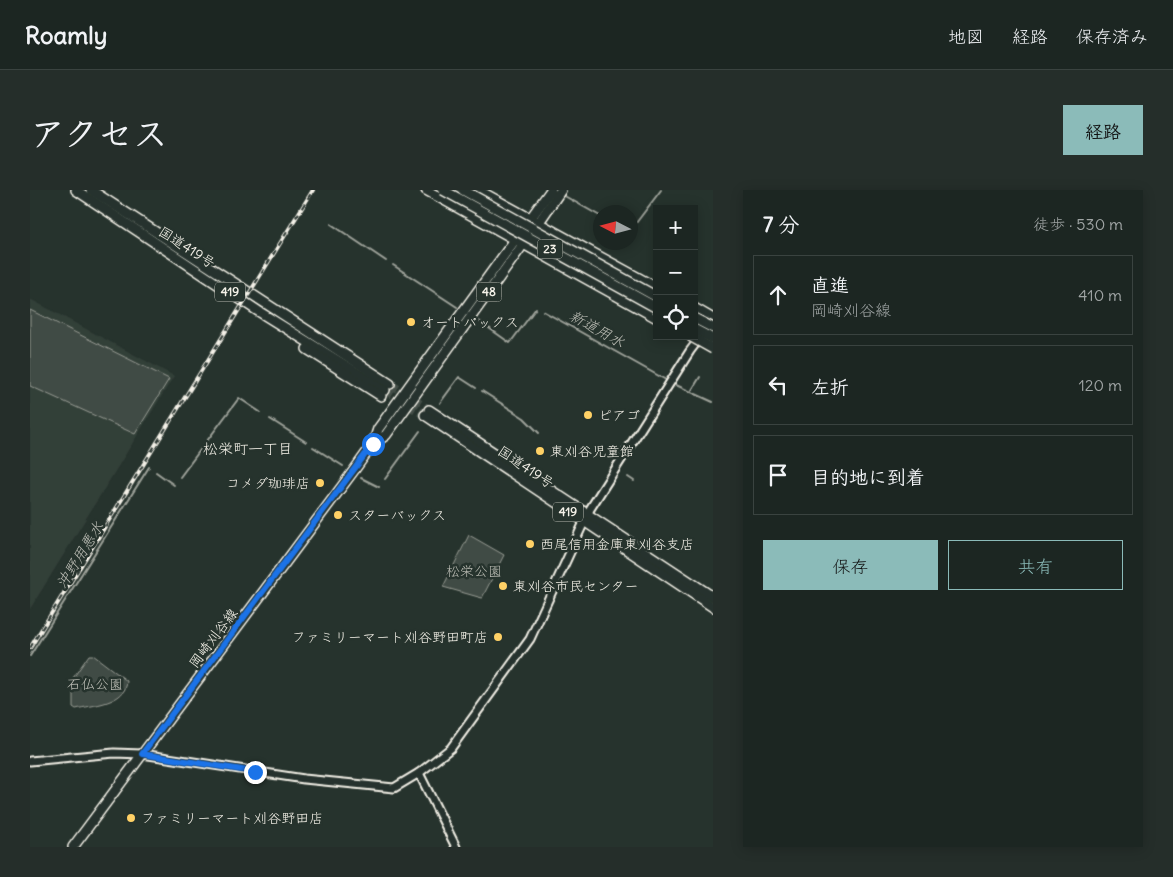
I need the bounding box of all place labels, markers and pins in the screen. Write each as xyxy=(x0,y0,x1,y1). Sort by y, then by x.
place label: オートバックス xyxy=(421,313,519,331)
marker: オートバックス xyxy=(405,316,417,328)
place label: ピアゴ xyxy=(598,406,640,424)
marker: ピアゴ xyxy=(582,409,594,421)
place label: 東刈谷児童館 xyxy=(550,442,634,460)
marker: 東刈谷児童館 xyxy=(534,445,546,457)
place label: コメダ珈琲店 xyxy=(226,474,310,492)
marker: コメダ珈琲店 xyxy=(314,477,326,489)
place label: スターバックス xyxy=(348,506,446,524)
marker: スターバックス xyxy=(332,509,344,521)
place label: 西尾信用金庫東刈谷支店 xyxy=(540,535,694,553)
marker: 西尾信用金庫東刈谷支店 xyxy=(524,538,536,550)
place label: 東刈谷市民センター xyxy=(513,577,638,595)
marker: 東刈谷市民センター xyxy=(497,580,509,592)
place label: ファミリーマート刈谷野田町店 xyxy=(292,628,488,646)
marker: ファミリーマート刈谷野田町店 xyxy=(492,631,504,643)
place label: ファミリーマート刈谷野田店 xyxy=(141,809,323,827)
marker: ファミリーマート刈谷野田店 xyxy=(125,812,137,824)

